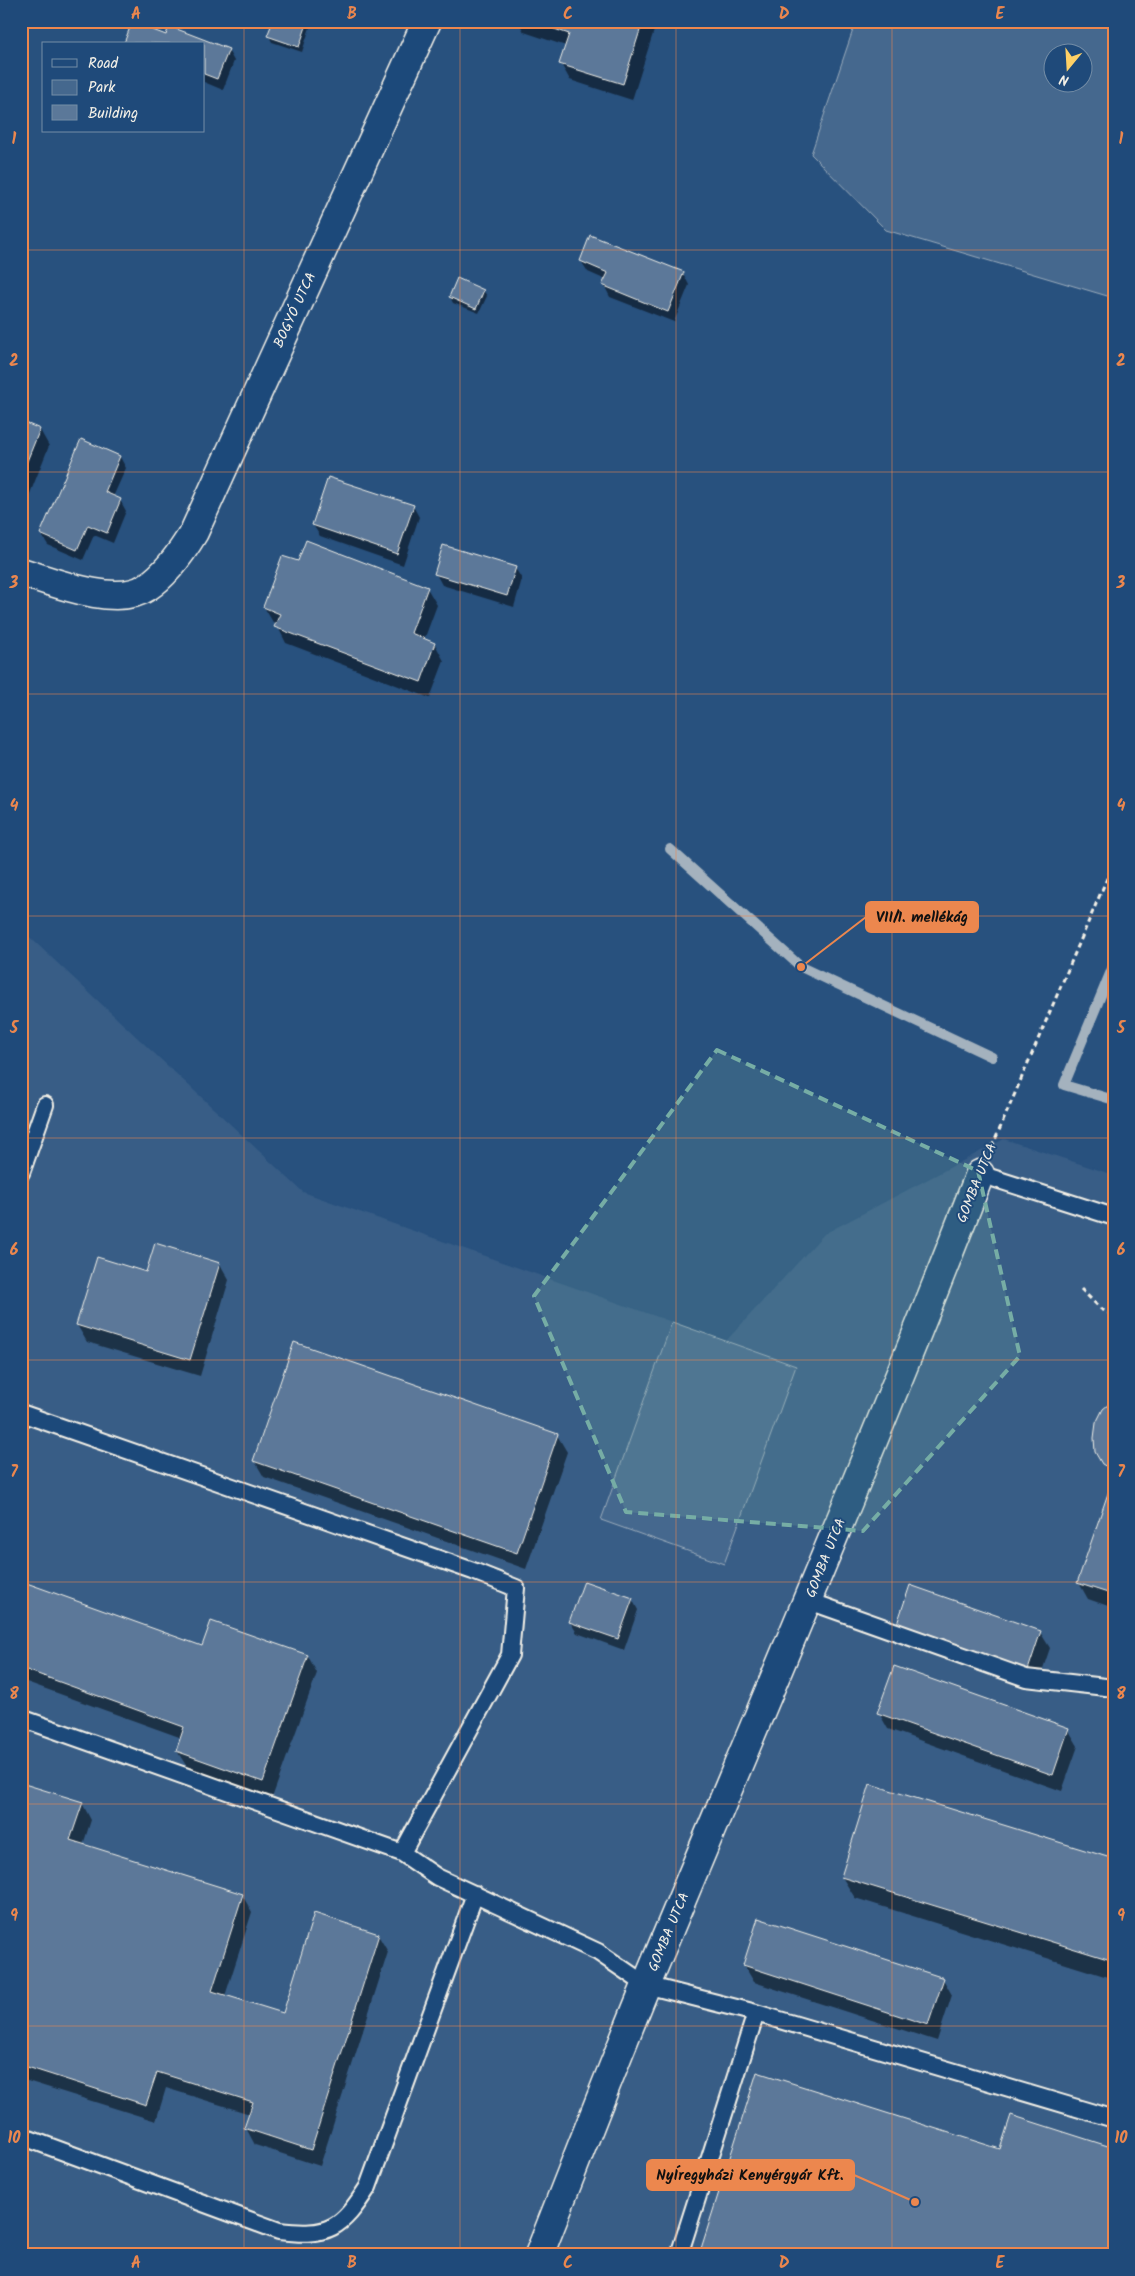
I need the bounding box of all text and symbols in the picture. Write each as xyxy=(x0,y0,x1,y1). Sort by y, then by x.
text: A xyxy=(131,2,141,27)
text: B xyxy=(347,2,357,27)
text: C xyxy=(563,2,573,27)
text: D xyxy=(779,2,790,27)
text: E xyxy=(996,2,1006,27)
legend xyxy=(42,42,205,132)
north arrow xyxy=(1042,42,1092,92)
text: Road xyxy=(88,52,119,76)
text: N xyxy=(1057,68,1072,91)
text: Park xyxy=(88,76,116,100)
text: Building xyxy=(88,102,138,126)
text: 1 xyxy=(12,127,17,152)
text: 1 xyxy=(1119,127,1124,152)
street label: BOGYÓ UTCA xyxy=(268,269,322,351)
text: 2 xyxy=(9,349,19,374)
text: 2 xyxy=(1116,349,1126,374)
text: 3 xyxy=(9,571,19,596)
text: 3 xyxy=(1116,571,1126,596)
text: 4 xyxy=(10,794,19,819)
text: 4 xyxy=(1117,794,1126,819)
callout: VII/1. mellékág xyxy=(866,902,978,932)
text: VII/1. mellékág xyxy=(876,906,968,930)
text: 5 xyxy=(9,1016,20,1041)
text: 5 xyxy=(1116,1016,1127,1041)
street label: GOMBA UTCA xyxy=(951,1140,1003,1226)
text: 6 xyxy=(10,1238,19,1263)
text: 6 xyxy=(1117,1238,1126,1263)
text: 7 xyxy=(10,1460,18,1485)
text: 7 xyxy=(1117,1460,1125,1485)
street label: GOMBA UTCA xyxy=(800,1515,852,1601)
text: 8 xyxy=(9,1682,19,1707)
text: 8 xyxy=(1116,1682,1126,1707)
street label: GOMBA UTCA xyxy=(642,1889,696,1975)
text: 9 xyxy=(10,1904,18,1929)
text: 9 xyxy=(1117,1904,1125,1929)
text: 10 xyxy=(7,2126,21,2151)
text: 10 xyxy=(1114,2126,1128,2151)
callout: NyÍregyházi Kenyérgyár Kft. xyxy=(647,2160,854,2190)
text: NyÍregyházi Kenyérgyár Kft. xyxy=(656,2164,844,2188)
text: A xyxy=(131,2251,141,2276)
text: B xyxy=(347,2251,357,2276)
text: C xyxy=(563,2251,573,2276)
text: D xyxy=(779,2251,790,2276)
text: E xyxy=(996,2251,1006,2276)

